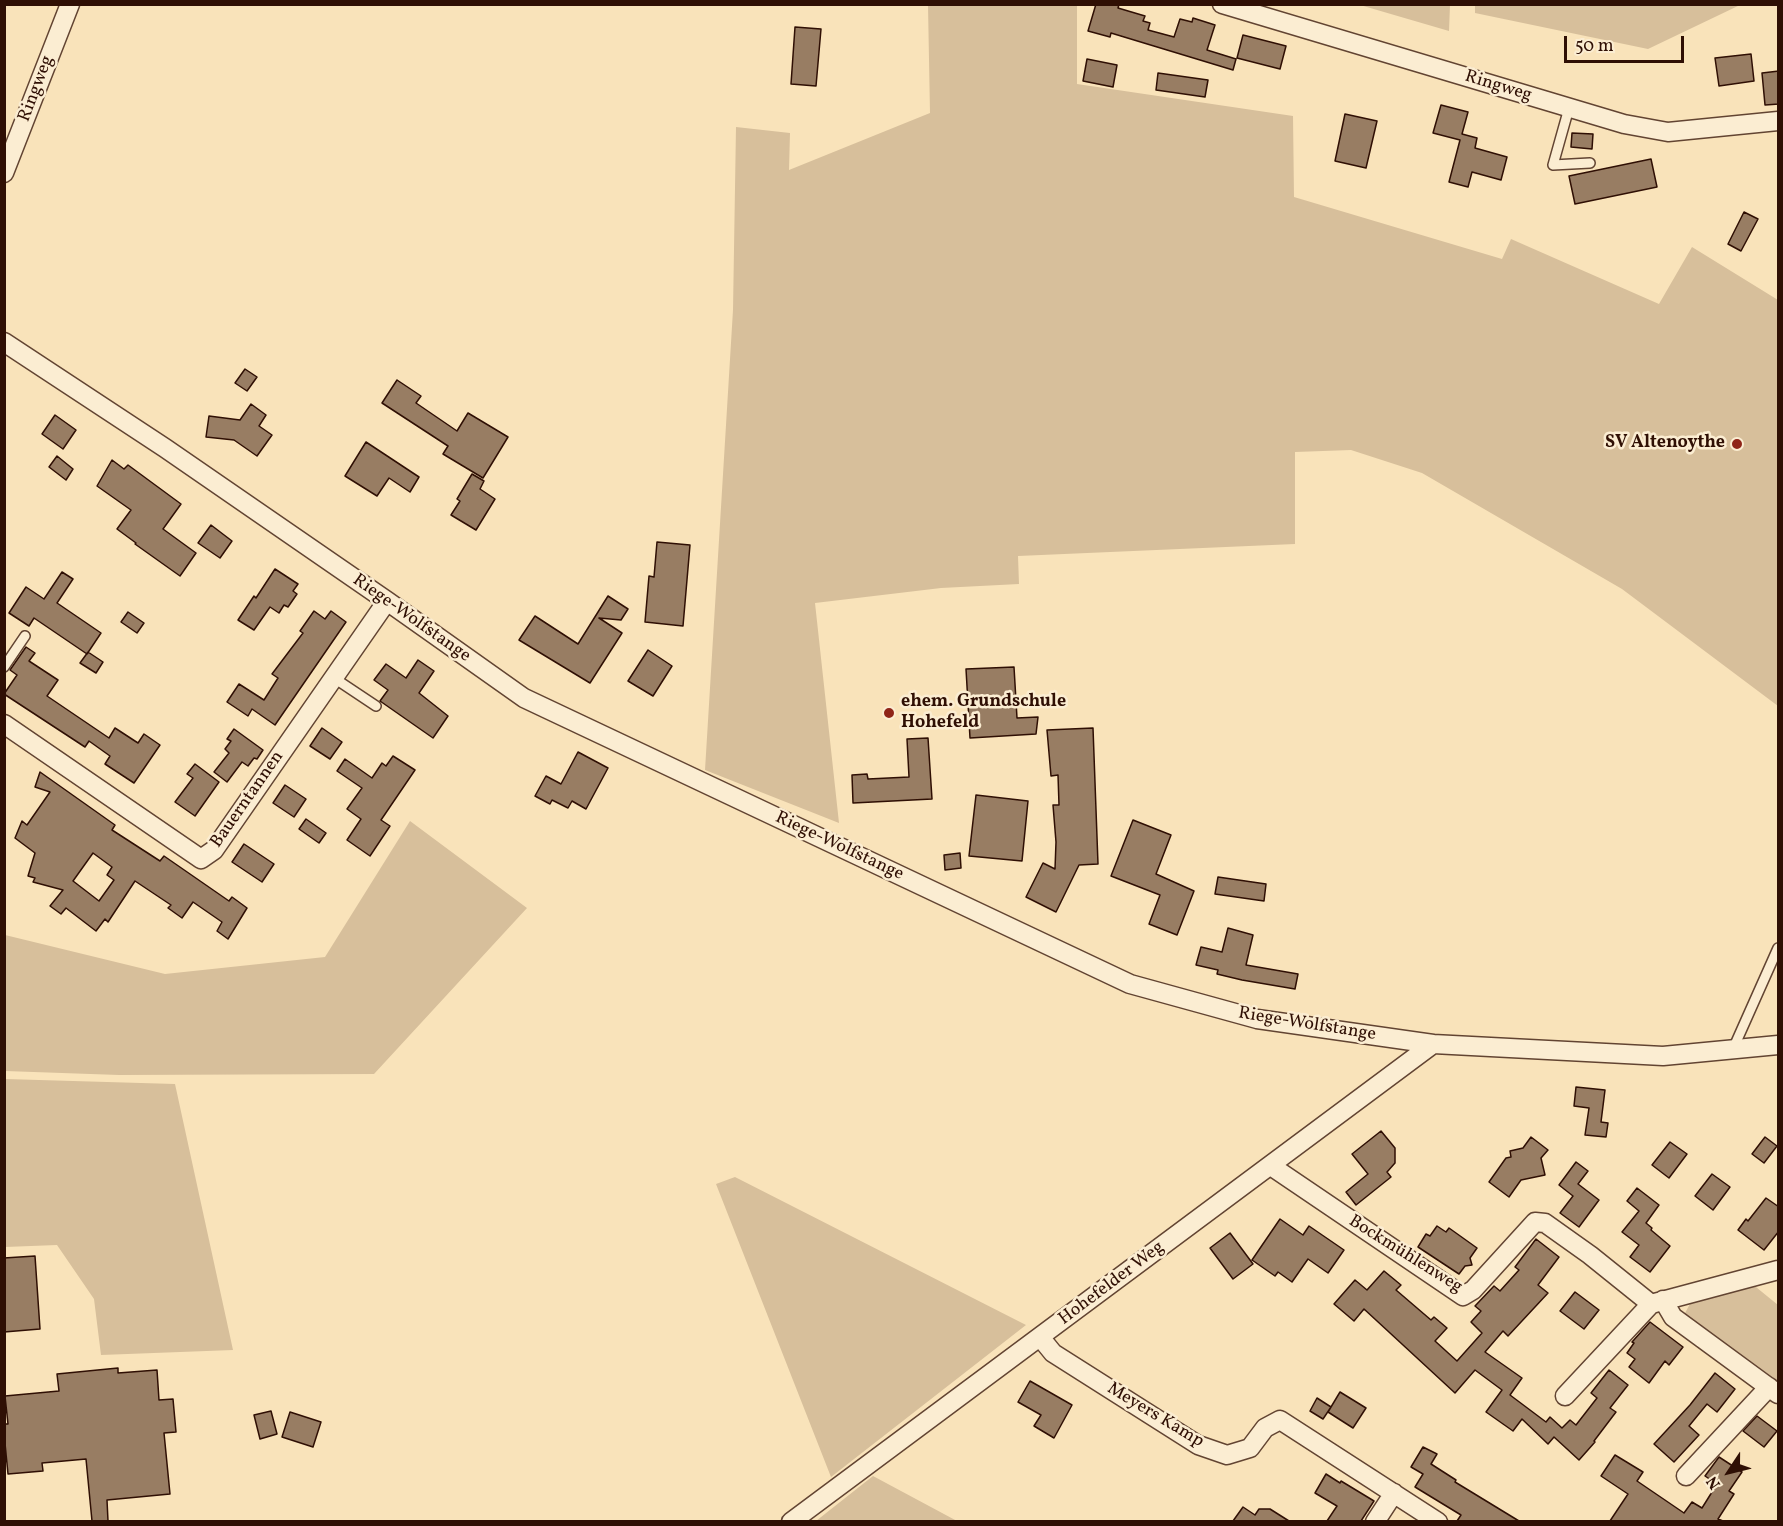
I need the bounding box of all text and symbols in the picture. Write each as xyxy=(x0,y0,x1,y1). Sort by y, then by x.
scale bar xyxy=(1567,24,1687,62)
text: 50 m xyxy=(1575,34,1614,59)
street label: Ringweg xyxy=(15,53,59,125)
street label: Ringweg xyxy=(1462,67,1534,107)
place label: SV Altenoythe xyxy=(1605,433,1725,455)
marker: SV Altenoythe xyxy=(1730,437,1744,451)
street label: Riege-Wolfstange xyxy=(348,570,474,668)
place label: ehem. Grundschule Hohefeld xyxy=(901,692,1066,734)
marker: ehem. Grundschule Hohefeld xyxy=(882,706,896,720)
street label: Bauerntannen xyxy=(207,747,289,853)
street label: Riege-Wolfstange xyxy=(771,808,907,886)
street label: Riege-Wolfstange xyxy=(1237,1003,1377,1047)
street label: Bockmühlenweg xyxy=(1344,1211,1466,1299)
street label: Hohefelder Weg xyxy=(1055,1237,1169,1331)
street label: Meyers Kamp xyxy=(1103,1379,1207,1453)
north arrow xyxy=(1699,1442,1759,1502)
text: N xyxy=(1702,1471,1727,1493)

